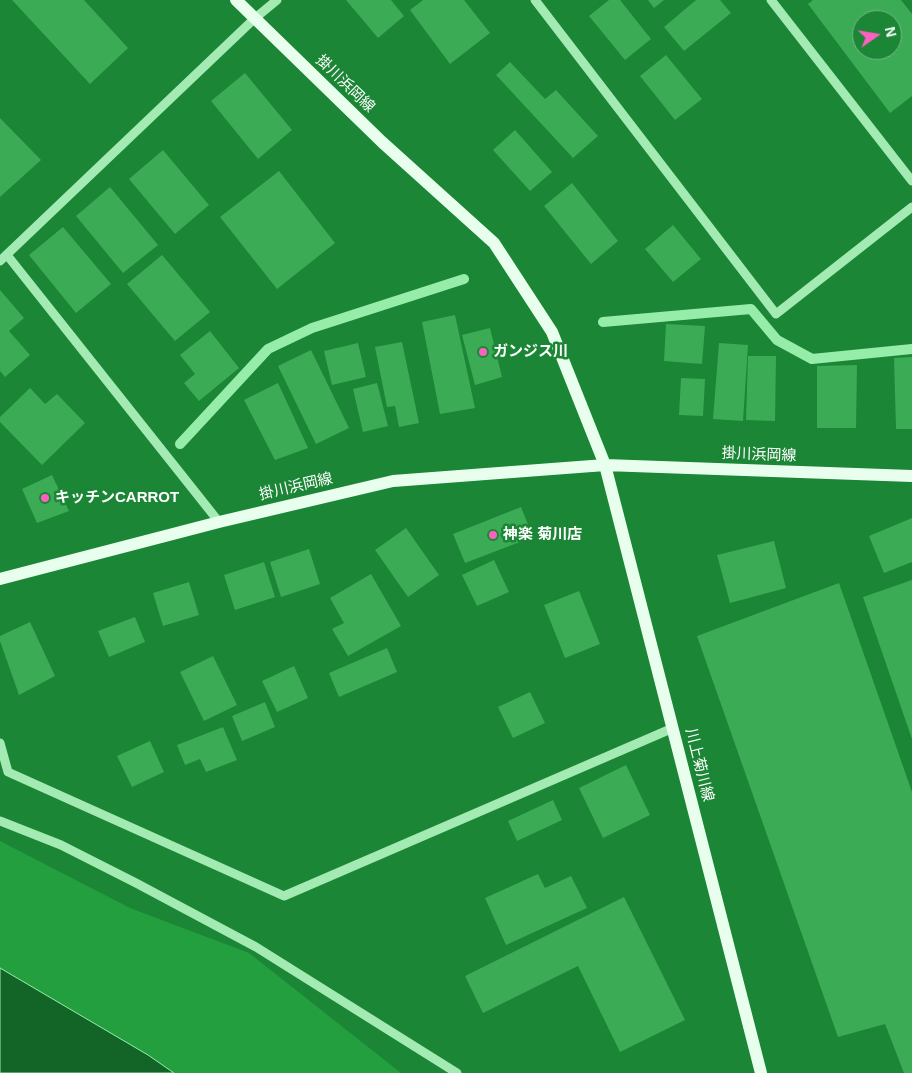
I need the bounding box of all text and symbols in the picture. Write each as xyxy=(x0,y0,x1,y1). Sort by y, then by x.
north arrow xyxy=(852,10,902,60)
text: N xyxy=(882,25,900,39)
street label: 掛川浜岡線 xyxy=(312,51,378,117)
place label: ガンジス川 xyxy=(493,343,568,361)
marker: ガンジス川 xyxy=(477,346,489,358)
street label: 掛川浜岡線 xyxy=(721,445,797,465)
street label: 掛川浜岡線 xyxy=(257,470,335,504)
place label: キッチンCARROT xyxy=(55,489,179,507)
marker: キッチンCARROT xyxy=(39,492,51,504)
place label: 神楽 菊川店 xyxy=(503,526,582,544)
marker: 神楽 菊川店 xyxy=(487,529,499,541)
street label: 川上菊川線 xyxy=(681,726,717,804)

